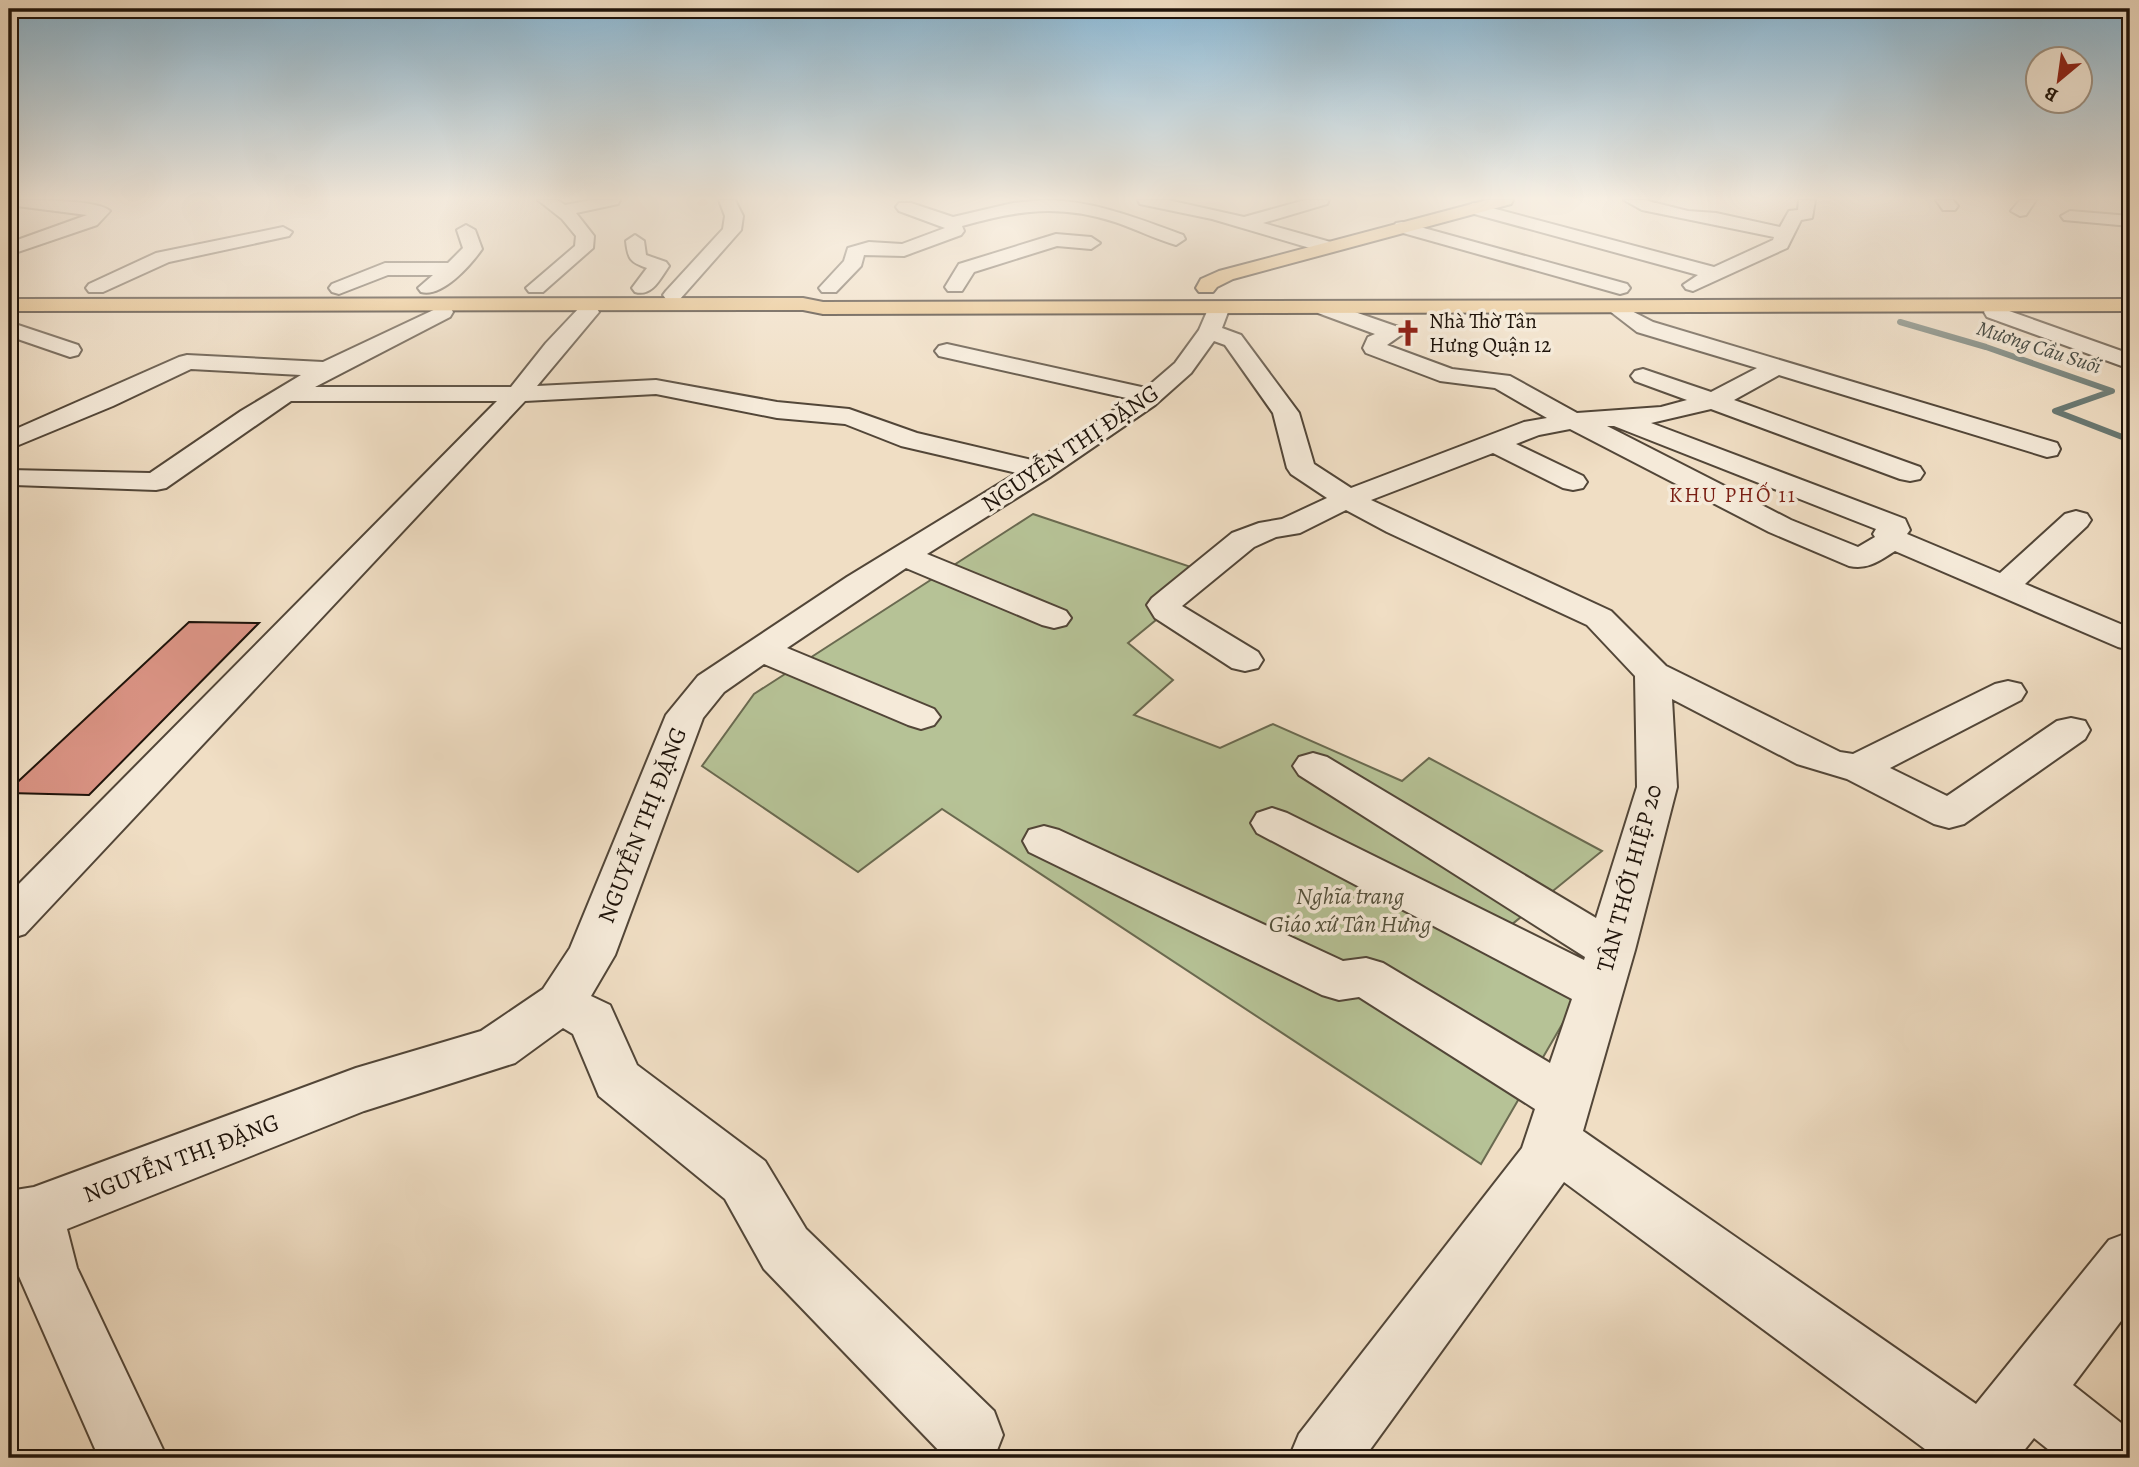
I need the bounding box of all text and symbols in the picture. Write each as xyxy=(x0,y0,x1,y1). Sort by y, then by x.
north arrow xyxy=(2024,46,2094,116)
text: B xyxy=(2040,80,2063,108)
place label: Nhà Thờ Tân Hưng Quận 12 xyxy=(1429,307,1551,359)
water label: Mương Cầu Suối xyxy=(1973,314,2105,380)
church icon: Nhà Thờ Tân Hưng Quận 12 xyxy=(1393,318,1423,348)
street label: NGUYỄN THỊ ĐẶNG xyxy=(975,377,1165,519)
district label: KHU PHỐ 11 xyxy=(1669,481,1797,509)
street label: NGUYỄN THỊ ĐẶNG xyxy=(590,722,694,928)
street label: TÂN THỚI HIỆP 20 xyxy=(1589,781,1669,975)
park label: Nghĩa trang Giáo xứ Tân Hưng xyxy=(1269,880,1432,940)
street label: NGUYỄN THỊ ĐẶNG xyxy=(78,1106,284,1210)

